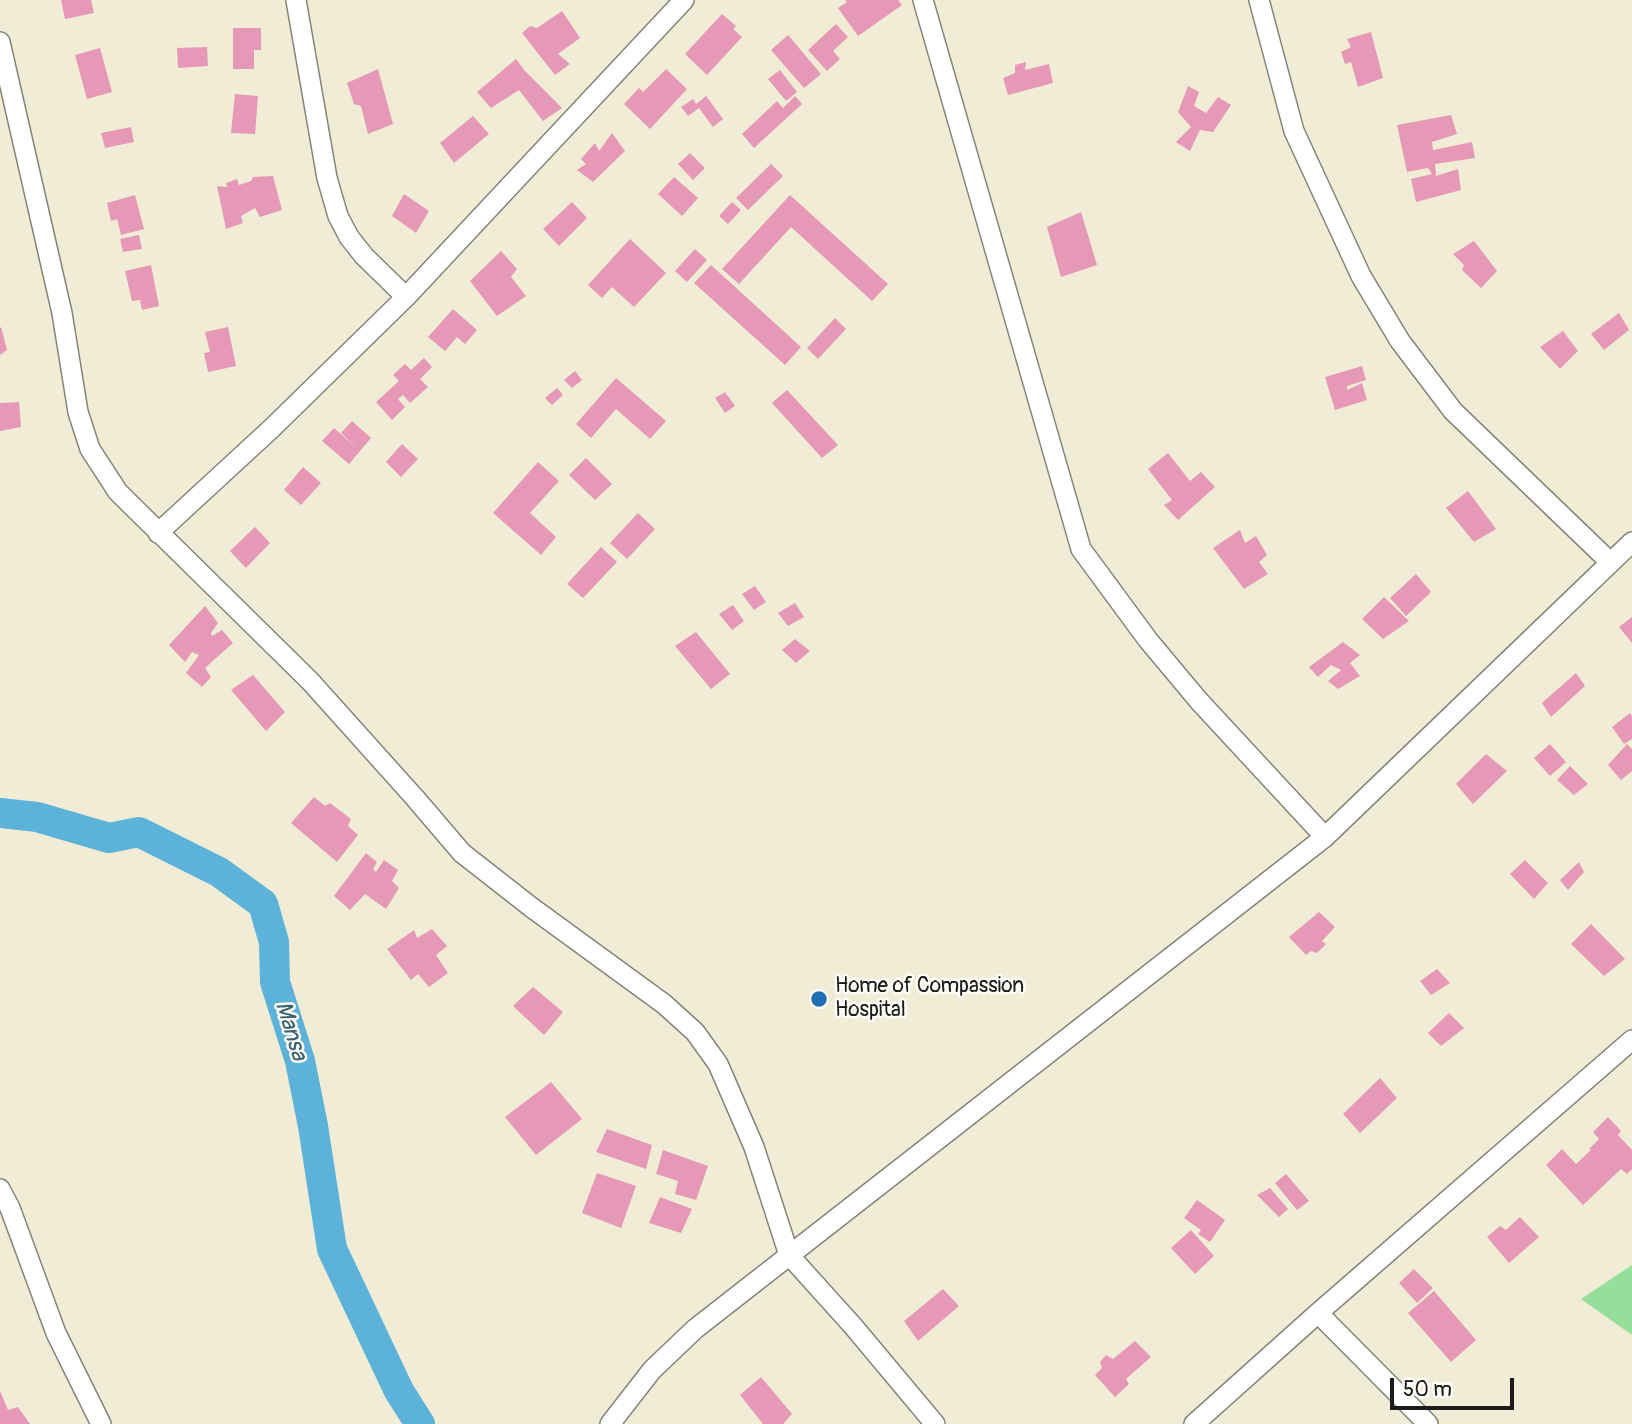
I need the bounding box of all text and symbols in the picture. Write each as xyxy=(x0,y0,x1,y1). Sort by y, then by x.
place label: Home of Compassion Hospital xyxy=(835,974,1024,1024)
marker: Home of Compassion Hospital xyxy=(809,989,829,1009)
water label: Mansa xyxy=(268,998,312,1064)
scale bar xyxy=(1394,1364,1518,1408)
text: 50 m xyxy=(1403,1376,1452,1403)

